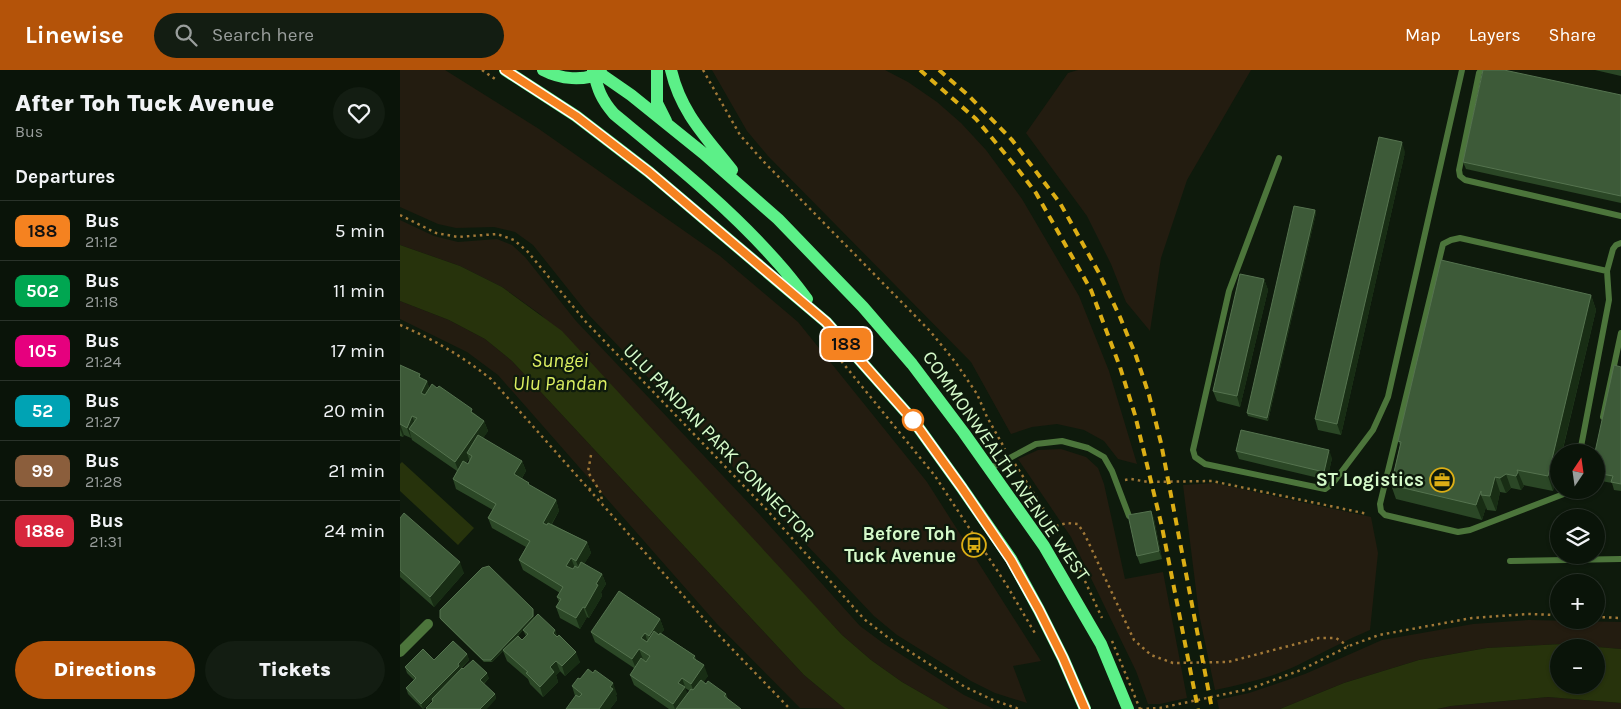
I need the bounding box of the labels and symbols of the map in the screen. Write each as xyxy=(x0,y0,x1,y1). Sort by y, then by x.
line badge: 188 xyxy=(817,328,875,360)
street label: ULU PANDAN PARK CONNECTOR xyxy=(618,339,820,547)
street label: COMMONWEALTH AVENUE WEST xyxy=(918,347,1094,586)
water label: Sungei Ulu Pandan xyxy=(513,349,607,395)
unlabelled marker xyxy=(902,409,924,431)
north arrow xyxy=(1550,444,1605,499)
office icon: ST Logistics xyxy=(1429,467,1455,493)
place label: ST Logistics xyxy=(1316,469,1424,491)
place label: Before Toh Tuck Avenue xyxy=(844,523,956,567)
bus stop icon: Before Toh Tuck Avenue xyxy=(961,532,987,558)

